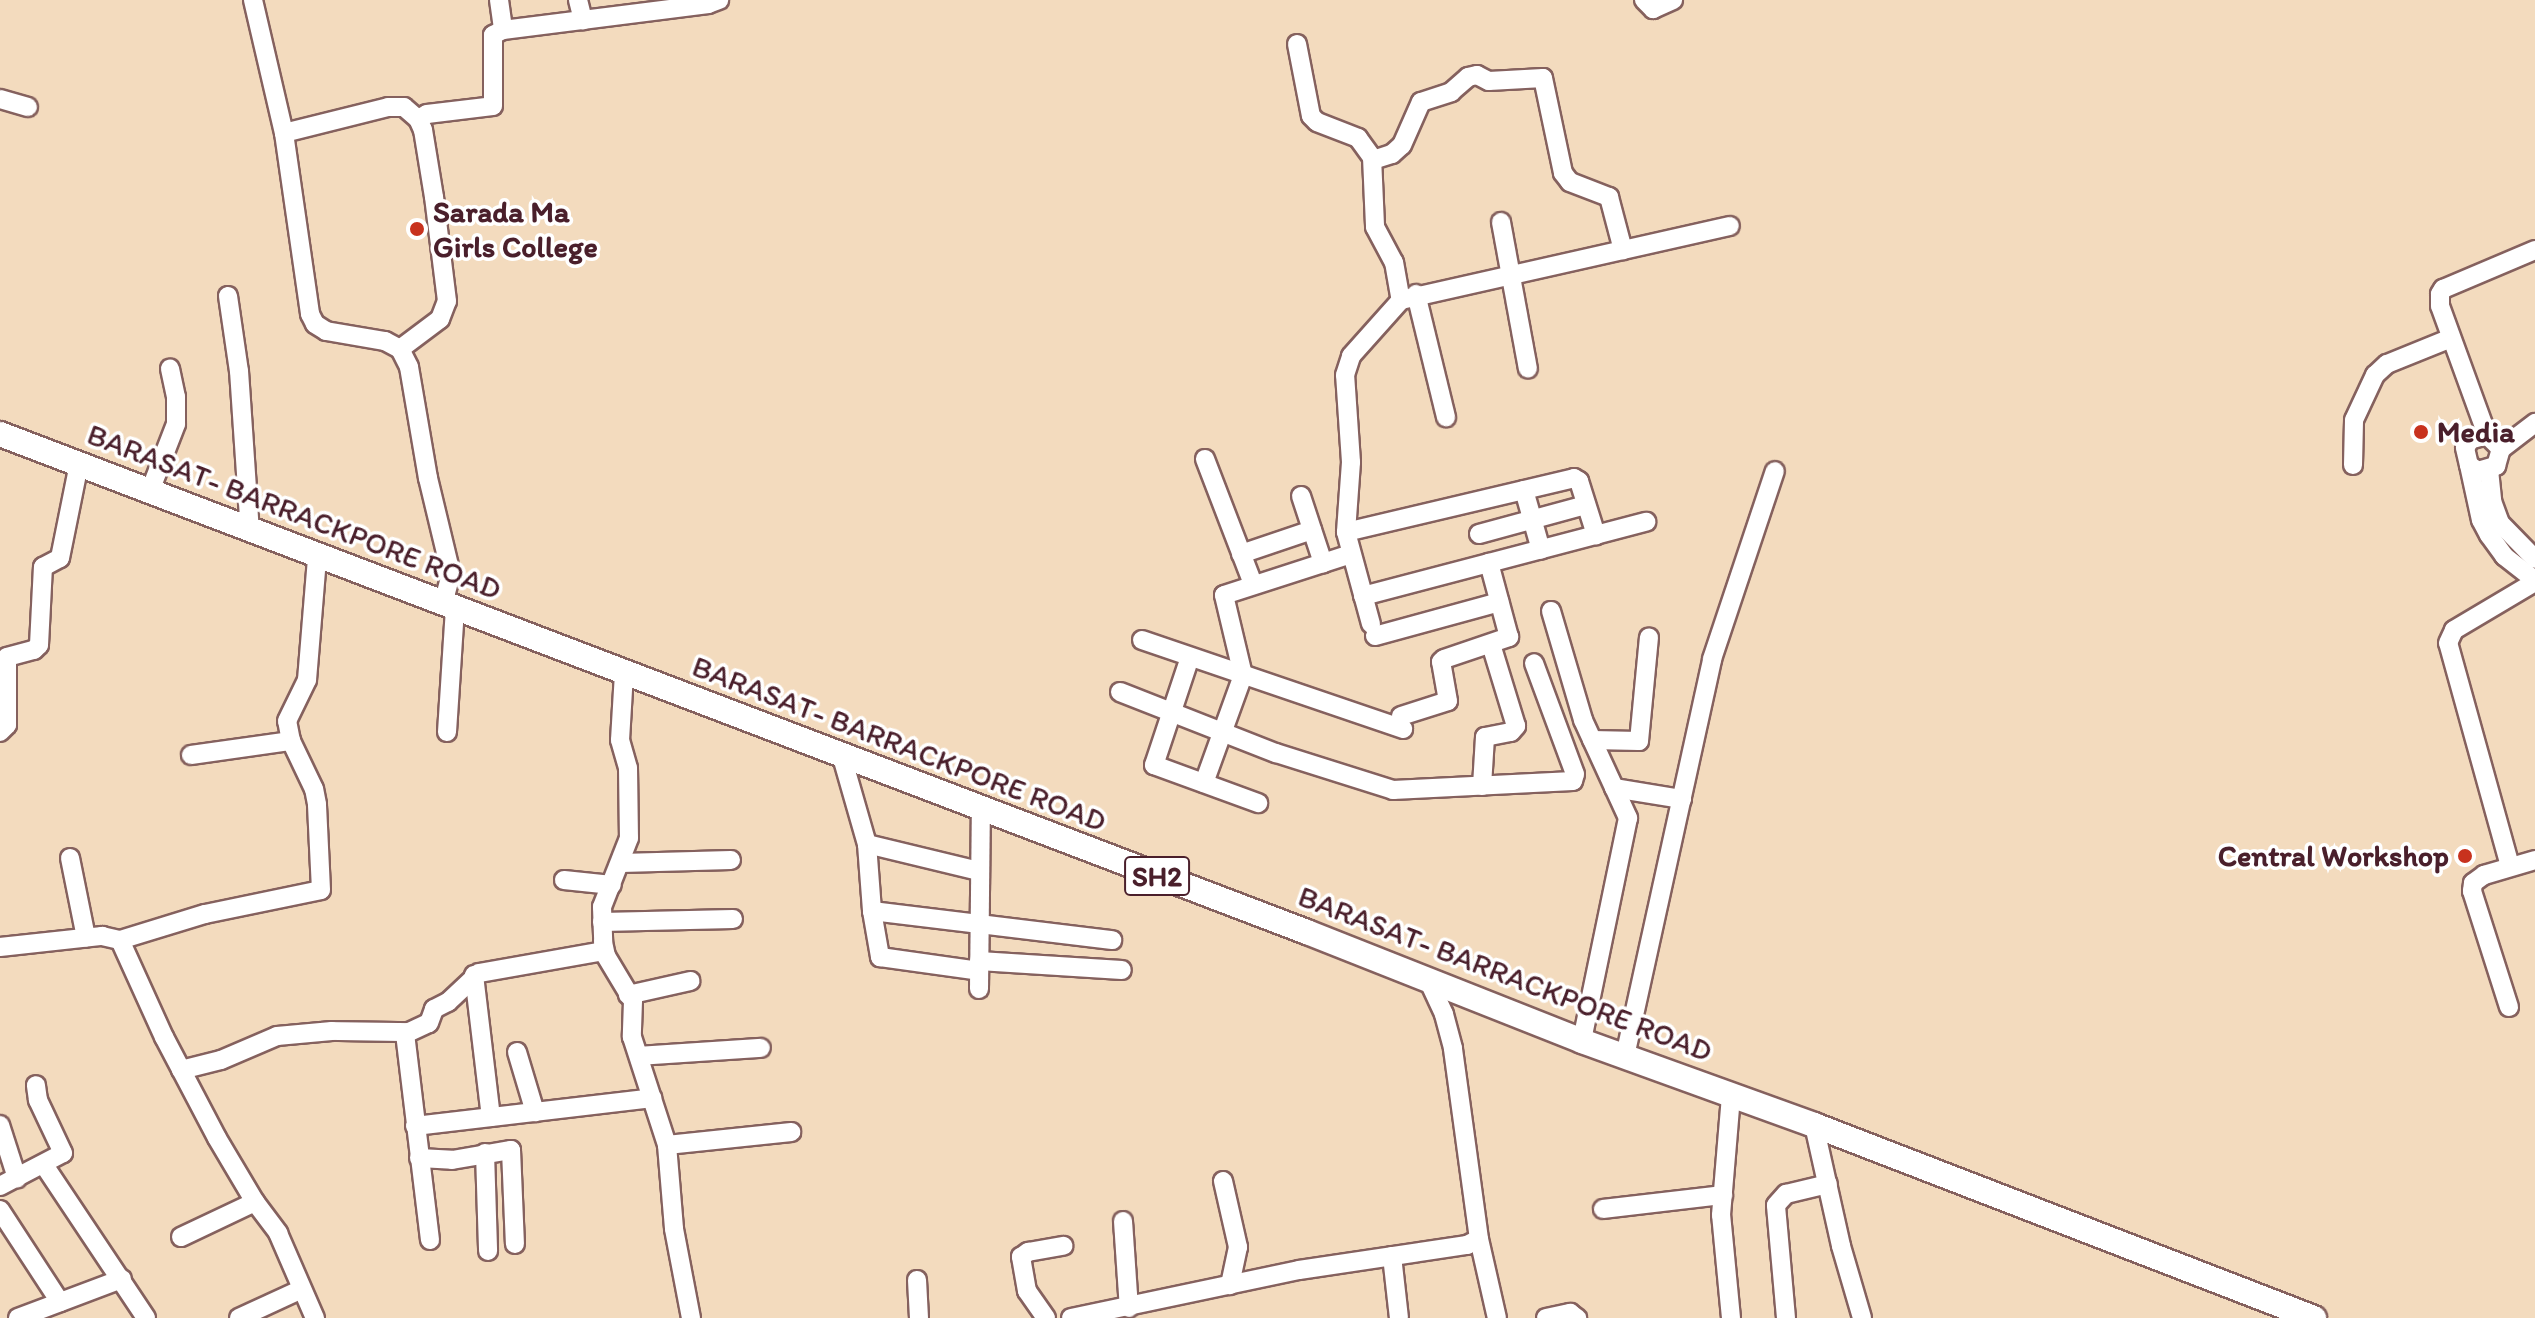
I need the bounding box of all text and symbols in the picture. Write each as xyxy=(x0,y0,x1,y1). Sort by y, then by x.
place label: Sarada Ma Girls College xyxy=(433,194,598,264)
marker: Sarada Ma Girls College xyxy=(408,220,426,238)
place label: Media xyxy=(2437,414,2515,450)
street label: BARASAT- BARRACKPORE ROAD xyxy=(82,416,506,608)
marker: Media xyxy=(2412,423,2430,441)
street label: BARASAT- BARRACKPORE ROAD xyxy=(687,648,1111,840)
place label: Central Workshop xyxy=(2218,838,2449,874)
marker: Central Workshop xyxy=(2456,847,2474,865)
road number: SH2 xyxy=(1123,852,1191,900)
street label: BARASAT- BARRACKPORE ROAD xyxy=(1293,878,1717,1070)

